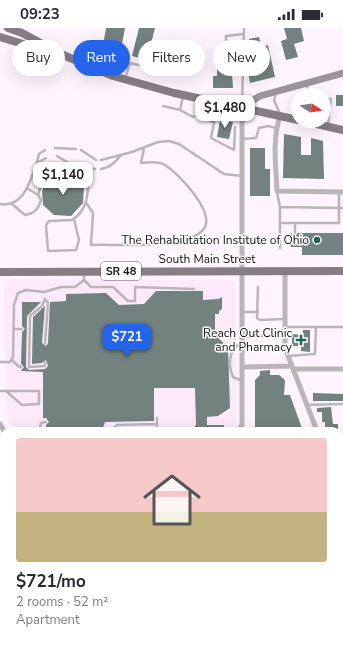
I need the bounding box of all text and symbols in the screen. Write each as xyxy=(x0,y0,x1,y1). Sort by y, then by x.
text: 09:23 xyxy=(20,4,60,24)
chip: Buy xyxy=(12,40,65,76)
chip: Rent xyxy=(73,40,130,76)
chip: Filters xyxy=(138,40,205,76)
chip: New xyxy=(213,40,270,76)
north arrow xyxy=(291,88,331,128)
map controls xyxy=(291,88,331,128)
pin: $1,480 xyxy=(192,95,258,129)
text: $1,480 xyxy=(204,99,246,117)
pin: $1,140 xyxy=(30,162,96,196)
text: $1,140 xyxy=(42,166,84,184)
place label: The Rehabilitation Institute of Ohio xyxy=(122,232,309,248)
marker: The Rehabilitation Institute of Ohio xyxy=(312,235,322,245)
street label: South Main Street xyxy=(159,251,256,267)
road number: SR 48 xyxy=(101,262,141,280)
pin: $721 xyxy=(103,324,151,358)
place label: Reach Out Clinic and Pharmacy xyxy=(203,325,293,355)
text: $721 xyxy=(111,328,143,346)
marker: Reach Out Clinic and Pharmacy xyxy=(295,334,307,346)
icon: home xyxy=(136,464,208,536)
text: $721/mo xyxy=(16,570,86,593)
text: 2 rooms · 52 m² xyxy=(16,593,108,611)
text: Apartment xyxy=(16,611,79,629)

